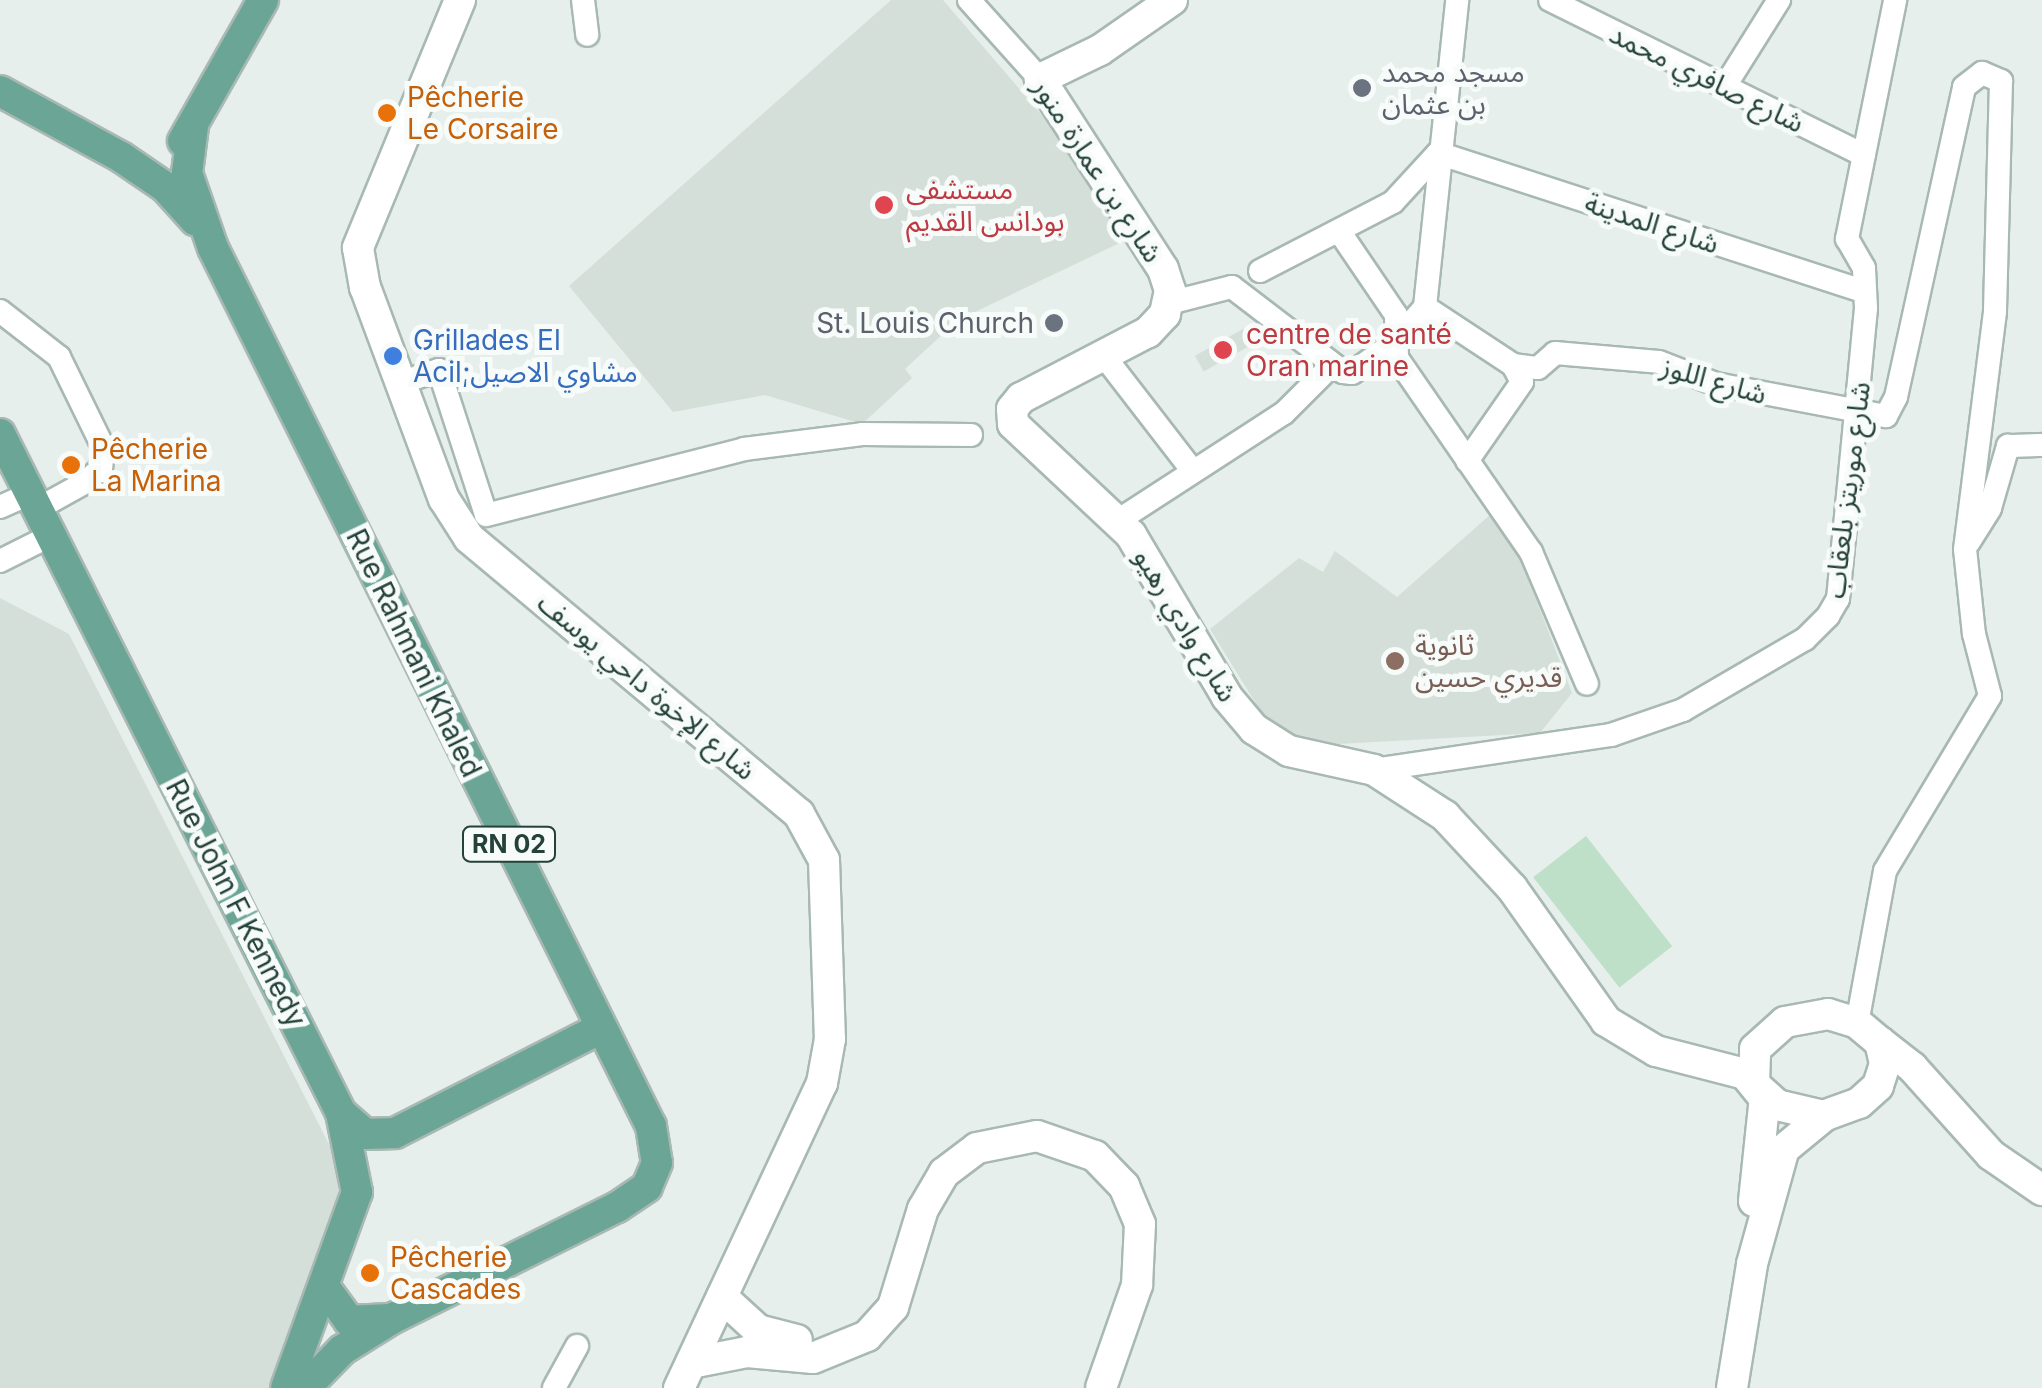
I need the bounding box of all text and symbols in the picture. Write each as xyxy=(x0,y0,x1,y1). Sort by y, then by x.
street label: شارع صافري محمد xyxy=(1604,16,1810,140)
place label: مسجد محمد بن عثمان xyxy=(1382,55,1525,121)
street label: شارع بن عمارة منور xyxy=(1026,72,1170,268)
marker: مسجد محمد بن عثمان xyxy=(1351,77,1373,99)
place label: Pêcherie Le Corsaire xyxy=(407,80,558,146)
marker: Pêcherie Le Corsaire xyxy=(376,102,398,124)
place label: مستشفى بودانس القديم xyxy=(906,172,1065,238)
street label: شارع المدينة xyxy=(1581,186,1723,260)
marker: مستشفى بودانس القديم xyxy=(871,192,897,218)
place label: St. Louis Church xyxy=(816,306,1034,340)
marker: St. Louis Church xyxy=(1043,312,1065,334)
place label: centre de santé Oran marine xyxy=(1246,317,1452,383)
place label: Grillades El Acil;مشاوي الاصيل xyxy=(413,323,638,389)
marker: centre de santé Oran marine xyxy=(1210,337,1236,363)
marker: Grillades El Acil;مشاوي الاصيل xyxy=(382,345,404,367)
street label: شارع اللوز xyxy=(1657,349,1771,411)
street label: شارع موريتز بلعقاب xyxy=(1817,380,1877,600)
place label: Pêcherie La Marina xyxy=(91,432,221,498)
marker: Pêcherie La Marina xyxy=(60,454,82,476)
street label: Rue Rahmani Khaled xyxy=(339,524,489,782)
street label: شارع وادي رهيو xyxy=(1127,542,1245,708)
street label: شارع الإخوة داحي يوسف xyxy=(531,585,763,787)
place label: ثانوية قديري حسين xyxy=(1415,628,1562,694)
marker: ثانوية قديري حسين xyxy=(1384,650,1406,672)
street label: Rue John F Kennedy xyxy=(159,774,313,1032)
road number: RN 02 xyxy=(462,824,556,864)
place label: Pêcherie Cascades xyxy=(390,1240,521,1306)
marker: Pêcherie Cascades xyxy=(359,1262,381,1284)

